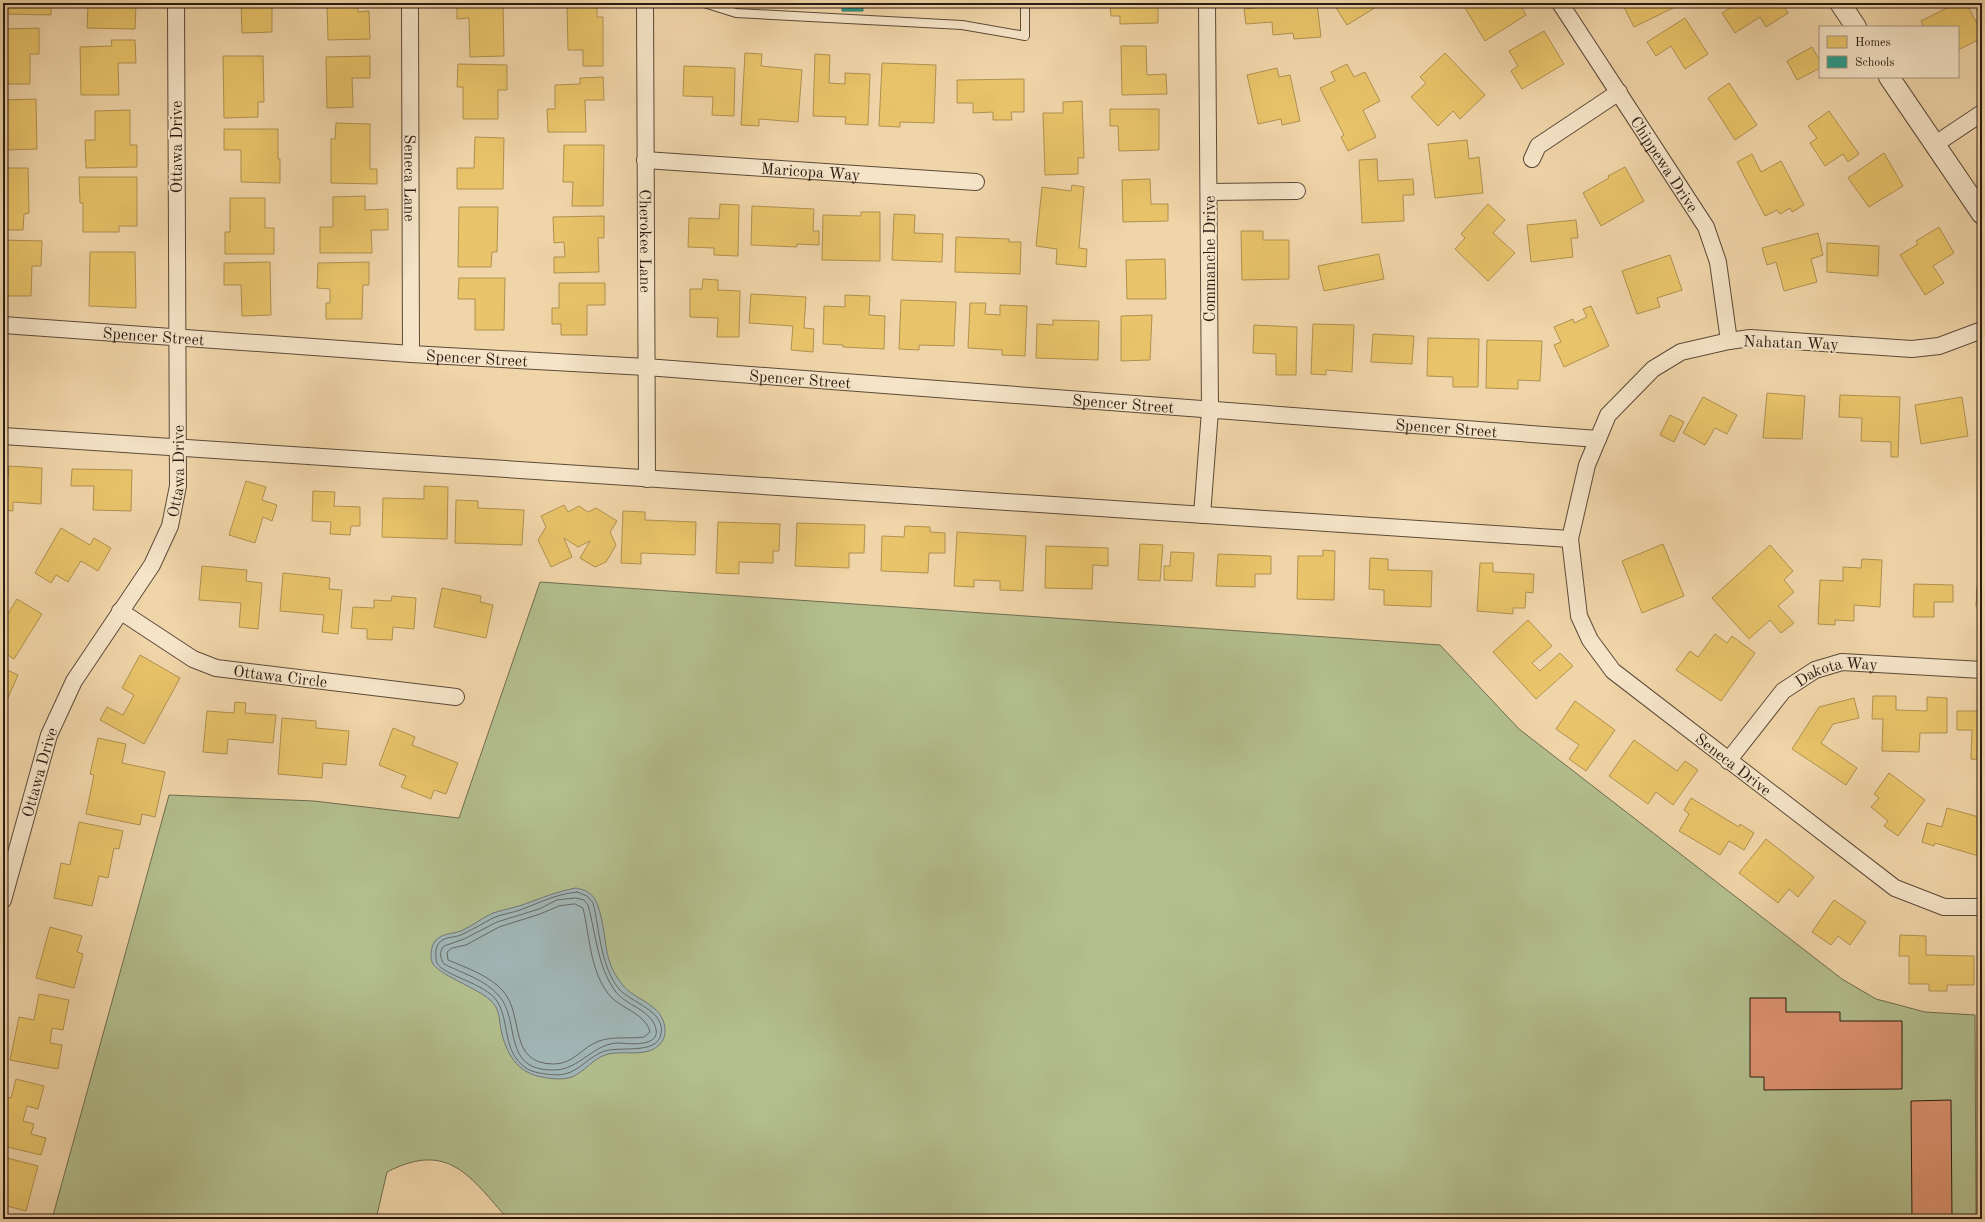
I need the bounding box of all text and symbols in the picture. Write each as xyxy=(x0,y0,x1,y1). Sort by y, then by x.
legend xyxy=(1819,26,1959,78)
text: Homes xyxy=(1855,37,1891,49)
text: Schools xyxy=(1855,57,1895,69)
street label: Ottawa Drive xyxy=(170,101,186,193)
street label: Chippewa Drive xyxy=(1626,114,1700,216)
street label: Seneca Lane xyxy=(400,134,417,222)
street label: Maricopa Way xyxy=(760,162,861,184)
street label: Cherokee Lane xyxy=(636,189,652,293)
street label: Commanche Drive xyxy=(1203,196,1219,322)
street label: Spencer Street xyxy=(102,326,205,349)
street label: Nahatan Way xyxy=(1743,334,1839,354)
street label: Spencer Street xyxy=(425,349,529,370)
street label: Spencer Street xyxy=(749,369,852,393)
street label: Spencer Street xyxy=(1072,393,1175,417)
street label: Spencer Street xyxy=(1395,418,1498,441)
street label: Ottawa Drive xyxy=(166,425,188,519)
street label: Dakota Way xyxy=(1793,656,1879,691)
street label: Ottawa Circle xyxy=(232,664,328,691)
street label: Ottawa Drive xyxy=(20,725,61,819)
street label: Seneca Drive xyxy=(1692,731,1774,800)

